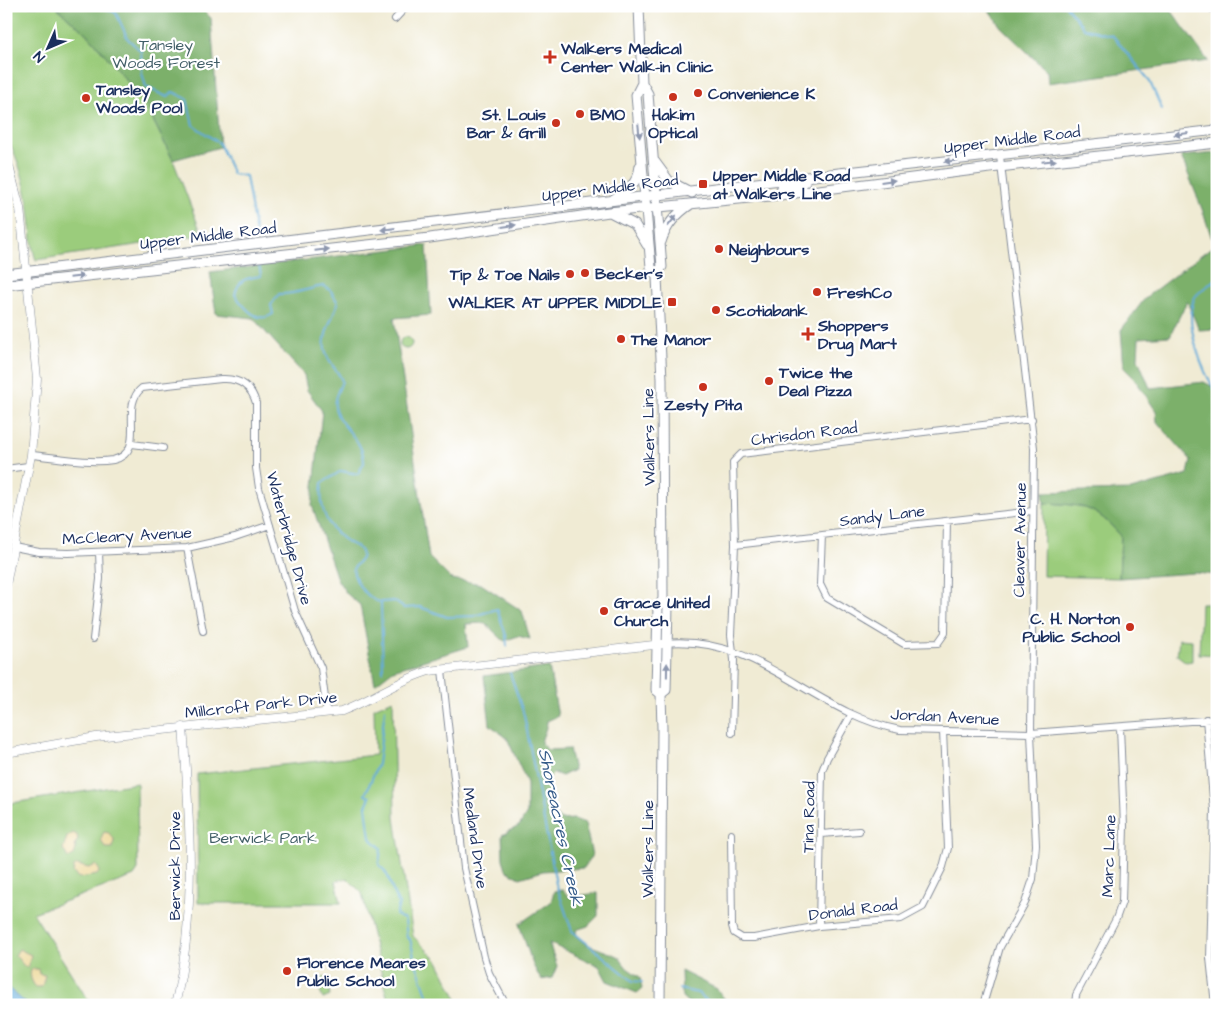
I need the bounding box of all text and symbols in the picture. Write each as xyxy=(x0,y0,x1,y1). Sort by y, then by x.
north arrow xyxy=(22,22,72,72)
park label: Tansley Woods Forest xyxy=(112,34,220,74)
place label: Walkers Medical Center Walk-in Clinic xyxy=(560,38,714,78)
text: N xyxy=(29,46,50,67)
marker: Walkers Medical Center Walk-in Clinic xyxy=(543,50,557,64)
place label: Tansley Woods Pool xyxy=(95,79,183,119)
place label: Convenience K xyxy=(708,83,816,105)
marker: Convenience K xyxy=(692,87,704,99)
marker: Hakim Optical xyxy=(667,91,679,103)
marker: Tansley Woods Pool xyxy=(80,92,92,104)
place label: St. Louis Bar & Grill xyxy=(467,104,546,144)
place label: BMO xyxy=(590,104,626,126)
place label: Hakim Optical xyxy=(648,104,698,144)
marker: BMO xyxy=(574,108,586,120)
marker: St. Louis Bar & Grill xyxy=(550,117,562,129)
street label: Upper Middle Road xyxy=(943,121,1081,159)
one-way arrow xyxy=(635,123,643,139)
one-way arrow xyxy=(1172,130,1188,138)
one-way arrow xyxy=(943,157,959,165)
one-way arrow xyxy=(1041,157,1057,165)
place label: Upper Middle Road at Walkers Line xyxy=(712,165,851,205)
street label: Upper Middle Road xyxy=(541,169,679,207)
one-way arrow xyxy=(880,177,896,185)
marker: Upper Middle Road at Walkers Line xyxy=(697,178,709,190)
one-way arrow xyxy=(666,215,677,228)
street label: Upper Middle Road xyxy=(139,217,277,255)
one-way arrow xyxy=(502,222,518,230)
one-way arrow xyxy=(380,225,396,233)
place label: Neighbours xyxy=(729,239,809,263)
marker: Neighbours xyxy=(713,243,725,255)
one-way arrow xyxy=(315,246,331,254)
place label: Becker's xyxy=(595,263,663,285)
place label: Tip & Toe Nails xyxy=(449,264,560,286)
marker: Becker's xyxy=(579,267,591,279)
marker: Tip & Toe Nails xyxy=(564,268,576,280)
one-way arrow xyxy=(70,273,86,281)
place label: FreshCo xyxy=(827,282,893,304)
marker: FreshCo xyxy=(811,286,823,298)
place label: WALKER AT UPPER MIDDLE xyxy=(447,292,663,314)
marker: WALKER AT UPPER MIDDLE xyxy=(666,296,678,308)
place label: Scotiabank xyxy=(725,300,808,322)
marker: Scotiabank xyxy=(710,304,722,316)
place label: Shoppers Drug Mart xyxy=(817,315,897,357)
marker: Shoppers Drug Mart xyxy=(802,328,814,340)
place label: The Manor xyxy=(630,329,711,351)
marker: The Manor xyxy=(615,333,627,345)
place label: Twice the Deal Pizza xyxy=(778,362,853,402)
marker: Twice the Deal Pizza xyxy=(763,375,775,387)
marker: Zesty Pita xyxy=(697,381,709,393)
street label: Walkers Line xyxy=(637,388,661,486)
place label: Zesty Pita xyxy=(664,394,743,417)
street label: Chrisdon Road xyxy=(750,417,859,451)
street label: Waterbridge Drive xyxy=(260,469,318,608)
street label: Cleaver Avenue xyxy=(1008,482,1032,598)
street label: Sandy Lane xyxy=(838,500,926,533)
street label: McCleary Avenue xyxy=(62,522,193,551)
place label: Grace United Church xyxy=(614,592,711,632)
marker: Grace United Church xyxy=(598,605,610,617)
place label: C. H. Norton Public School xyxy=(1022,608,1120,648)
marker: C. H. Norton Public School xyxy=(1124,621,1136,633)
one-way arrow xyxy=(663,661,671,677)
street label: Millcroft Park Drive xyxy=(184,686,339,724)
street label: Jordan Avenue xyxy=(890,703,1000,731)
water label: Shoreacres Creek xyxy=(532,746,590,909)
street label: Tina Road xyxy=(797,781,821,853)
street label: Medland Drive xyxy=(457,786,493,890)
street label: Walkers Line xyxy=(637,800,659,898)
street label: Berwick Drive xyxy=(164,811,186,921)
street label: Marc Lane xyxy=(1097,814,1121,898)
park label: Berwick Park xyxy=(209,827,317,849)
street label: Donald Road xyxy=(807,894,899,926)
place label: Florence Meares Public School xyxy=(297,952,426,992)
marker: Florence Meares Public School xyxy=(281,965,293,977)

